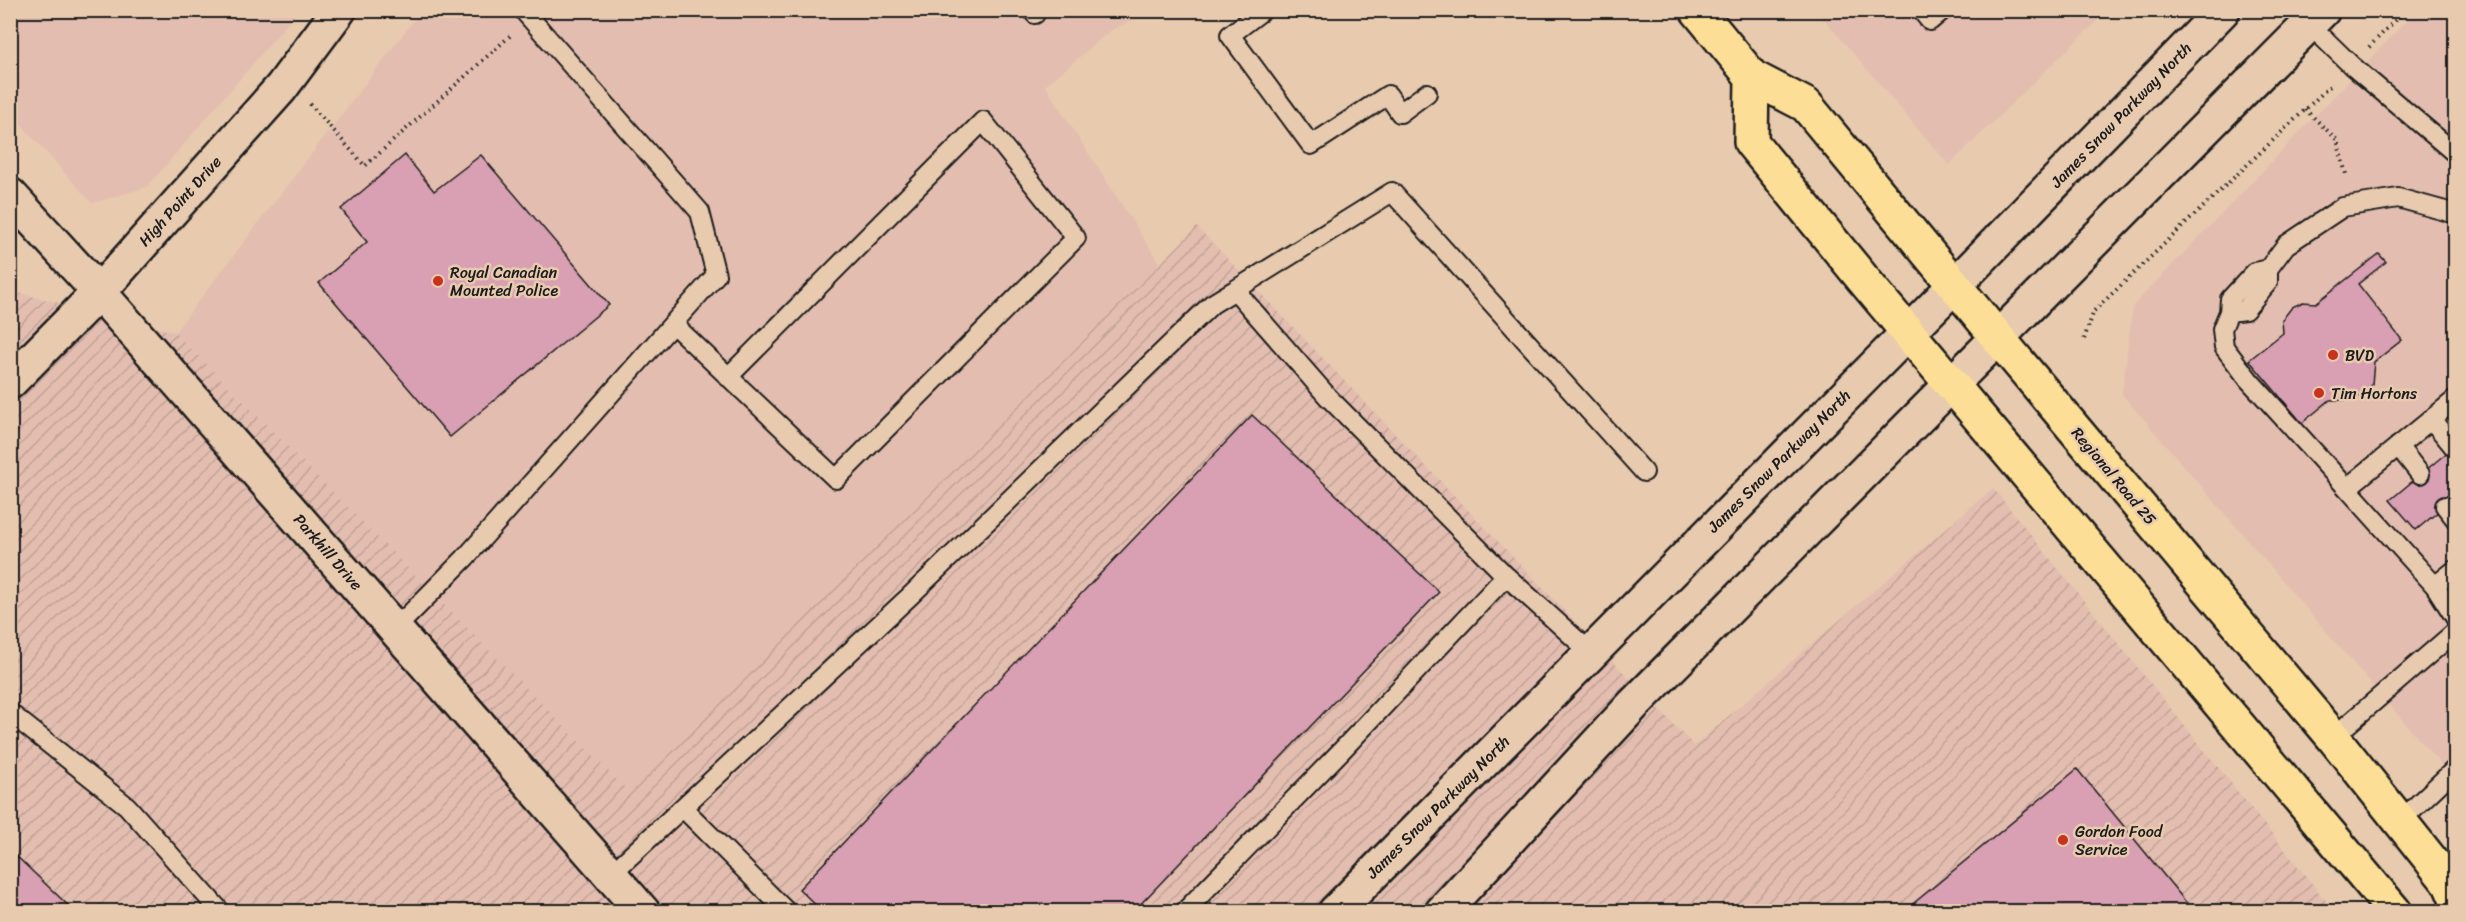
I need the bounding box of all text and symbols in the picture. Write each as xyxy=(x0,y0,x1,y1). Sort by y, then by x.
street label: James Snow Parkway North xyxy=(2042,35,2199,196)
street label: High Point Drive xyxy=(131,149,229,253)
place label: Royal Canadian Mounted Police xyxy=(450,258,558,305)
marker: Royal Canadian Mounted Police xyxy=(431,274,445,288)
place label: BVD xyxy=(2345,341,2375,370)
marker: BVD xyxy=(2326,348,2340,362)
place label: Tim Hortons xyxy=(2331,379,2418,408)
street label: James Snow Parkway North xyxy=(1699,382,1858,541)
marker: Tim Hortons xyxy=(2312,386,2326,400)
street label: Regional Road 25 xyxy=(2064,420,2164,532)
street label: Parkhill Drive xyxy=(286,507,370,597)
street label: James Snow Parkway North xyxy=(1358,728,1517,887)
place label: Gordon Food Service xyxy=(2075,817,2164,864)
marker: Gordon Food Service xyxy=(2056,833,2070,847)

